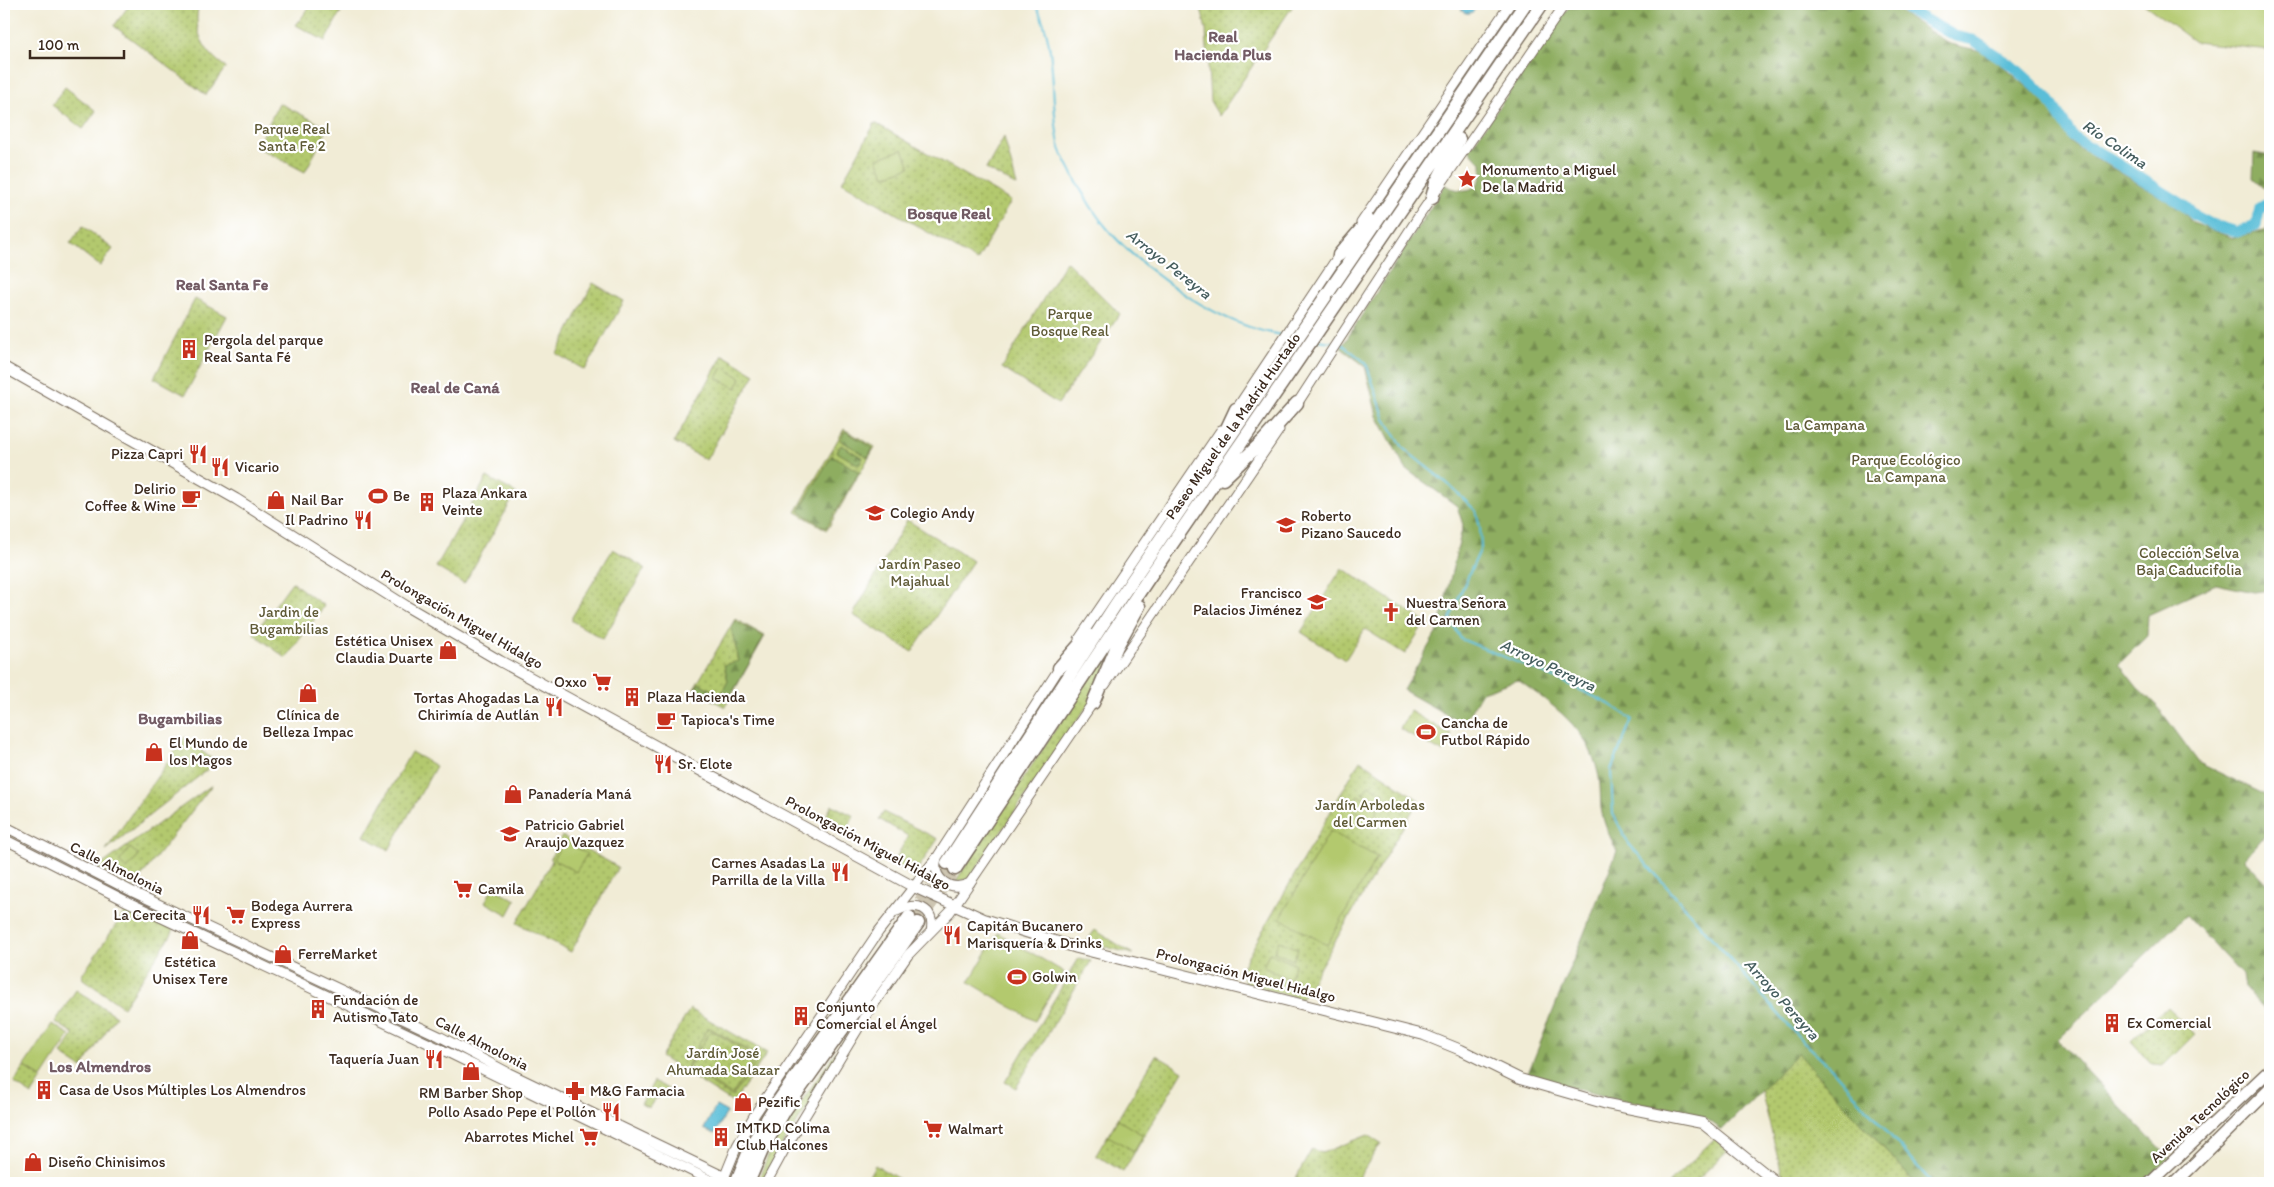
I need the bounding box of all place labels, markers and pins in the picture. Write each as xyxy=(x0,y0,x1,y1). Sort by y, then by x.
place label: Monumento a Miguel De la Madrid xyxy=(1482,161,1617,196)
place icon: Monumento a Miguel De la Madrid xyxy=(1456,168,1478,190)
place label: Pergola del parque Real Santa Fé xyxy=(204,331,323,366)
building icon: Pergola del parque Real Santa Fé xyxy=(178,338,200,360)
restaurant icon: Pizza Capri xyxy=(187,443,209,465)
place label: Pizza Capri xyxy=(111,445,183,463)
restaurant icon: Vicario xyxy=(209,456,231,478)
place label: Vicario xyxy=(235,458,279,476)
place label: Delirio Coffee & Wine xyxy=(85,480,176,515)
place label: Plaza Ankara Veinte xyxy=(442,484,528,519)
sports icon: Be xyxy=(367,485,389,507)
cafe icon: Delirio Coffee & Wine xyxy=(180,487,202,509)
place label: Be xyxy=(393,487,410,505)
shop icon: Nail Bar xyxy=(265,489,287,511)
place label: Nail Bar xyxy=(291,491,344,509)
building icon: Plaza Ankara Veinte xyxy=(416,491,438,513)
school or university icon: Colegio Andy xyxy=(864,502,886,524)
place label: Colegio Andy xyxy=(890,504,975,522)
place label: Roberto Pizano Saucedo xyxy=(1301,507,1401,542)
restaurant icon: Il Padrino xyxy=(352,509,374,531)
place label: Il Padrino xyxy=(285,511,348,529)
school or university icon: Roberto Pizano Saucedo xyxy=(1275,514,1297,536)
place label: Francisco Palacios Jiménez xyxy=(1193,584,1302,619)
school or university icon: Francisco Palacios Jiménez xyxy=(1306,591,1328,613)
place label: Nuestra Señora del Carmen xyxy=(1406,594,1507,629)
church icon: Nuestra Señora del Carmen xyxy=(1380,601,1402,623)
place label: Estética Unisex Claudia Duarte xyxy=(335,632,434,667)
shop icon: Estética Unisex Claudia Duarte xyxy=(437,639,459,661)
supermarket icon: Oxxo xyxy=(591,671,613,693)
place label: Oxxo xyxy=(554,673,587,691)
shop icon: Clínica de Belleza Impac xyxy=(297,682,319,704)
building icon: Plaza Hacienda xyxy=(621,686,643,708)
place label: Plaza Hacienda xyxy=(647,688,746,706)
place label: Tortas Ahogadas La Chirimía de Autlán xyxy=(414,689,540,724)
restaurant icon: Tortas Ahogadas La Chirimía de Autlán xyxy=(543,696,565,718)
place label: Clínica de Belleza Impac xyxy=(262,706,354,741)
cafe icon: Tapioca's Time xyxy=(655,709,677,731)
place label: Tapioca's Time xyxy=(681,711,775,729)
place label: Cancha de Futbol Rápido xyxy=(1441,714,1530,749)
sports icon: Cancha de Futbol Rápido xyxy=(1415,721,1437,743)
place label: El Mundo de los Magos xyxy=(169,734,248,769)
shop icon: El Mundo de los Magos xyxy=(143,741,165,763)
restaurant icon: Sr. Elote xyxy=(652,753,674,775)
place label: Sr. Elote xyxy=(678,755,732,773)
shop icon: Panadería Maná xyxy=(502,783,524,805)
place label: Panadería Maná xyxy=(528,785,632,803)
place label: Patricio Gabriel Araujo Vazquez xyxy=(525,816,625,851)
school or university icon: Patricio Gabriel Araujo Vazquez xyxy=(499,823,521,845)
place label: Carnes Asadas La Parrilla de la Villa xyxy=(711,854,826,889)
restaurant icon: Carnes Asadas La Parrilla de la Villa xyxy=(829,861,851,883)
supermarket icon: Camila xyxy=(452,878,474,900)
place label: Camila xyxy=(478,880,524,898)
place label: Bodega Aurrera Express xyxy=(251,897,353,932)
restaurant icon: La Cerecita xyxy=(190,904,212,926)
supermarket icon: Bodega Aurrera Express xyxy=(225,904,247,926)
place label: La Cerecita xyxy=(114,906,187,924)
place label: Capitán Bucanero Marisquería & Drinks xyxy=(967,917,1102,952)
restaurant icon: Capitán Bucanero Marisquería & Drinks xyxy=(941,924,963,946)
shop icon: Estética Unisex Tere xyxy=(179,929,201,951)
shop icon: FerreMarket xyxy=(272,943,294,965)
place label: FerreMarket xyxy=(298,945,378,963)
place label: Estética Unisex Tere xyxy=(152,953,228,988)
sports icon: Golwin xyxy=(1006,966,1028,988)
place label: Golwin xyxy=(1032,968,1077,986)
place label: Fundación de Autismo Tato xyxy=(333,991,418,1026)
building icon: Fundación de Autismo Tato xyxy=(307,998,329,1020)
place label: Conjunto Comercial el Ángel xyxy=(816,998,938,1033)
building icon: Conjunto Comercial el Ángel xyxy=(790,1005,812,1027)
building icon: Ex Comercial xyxy=(2101,1012,2123,1034)
place label: Ex Comercial xyxy=(2127,1014,2212,1032)
restaurant icon: Taquería Juan xyxy=(423,1048,445,1070)
place label: Taquería Juan xyxy=(329,1050,420,1068)
shop icon: RM Barber Shop xyxy=(460,1060,482,1082)
building icon: Casa de Usos Múltiples Los Almendros xyxy=(33,1079,55,1101)
pharmacy icon: M&G Farmacia xyxy=(564,1080,586,1102)
place label: Casa de Usos Múltiples Los Almendros xyxy=(59,1081,306,1099)
place label: M&G Farmacia xyxy=(590,1082,685,1100)
place label: RM Barber Shop xyxy=(419,1084,523,1102)
shop icon: Pezific xyxy=(732,1091,754,1113)
place label: Pezific xyxy=(758,1093,801,1111)
restaurant icon: Pollo Asado Pepe el Pollón xyxy=(600,1101,622,1123)
place label: Pollo Asado Pepe el Pollón xyxy=(428,1103,596,1121)
supermarket icon: Walmart xyxy=(922,1118,944,1140)
place label: IMTKD Colima Club Halcones xyxy=(736,1119,830,1154)
place label: Walmart xyxy=(948,1120,1004,1138)
supermarket icon: Abarrotes Michel xyxy=(578,1126,600,1148)
building icon: IMTKD Colima Club Halcones xyxy=(710,1126,732,1148)
place label: Abarrotes Michel xyxy=(465,1128,575,1146)
shop icon: Diseño Chinisimos xyxy=(22,1151,44,1173)
place label: Diseño Chinisimos xyxy=(48,1153,166,1171)

